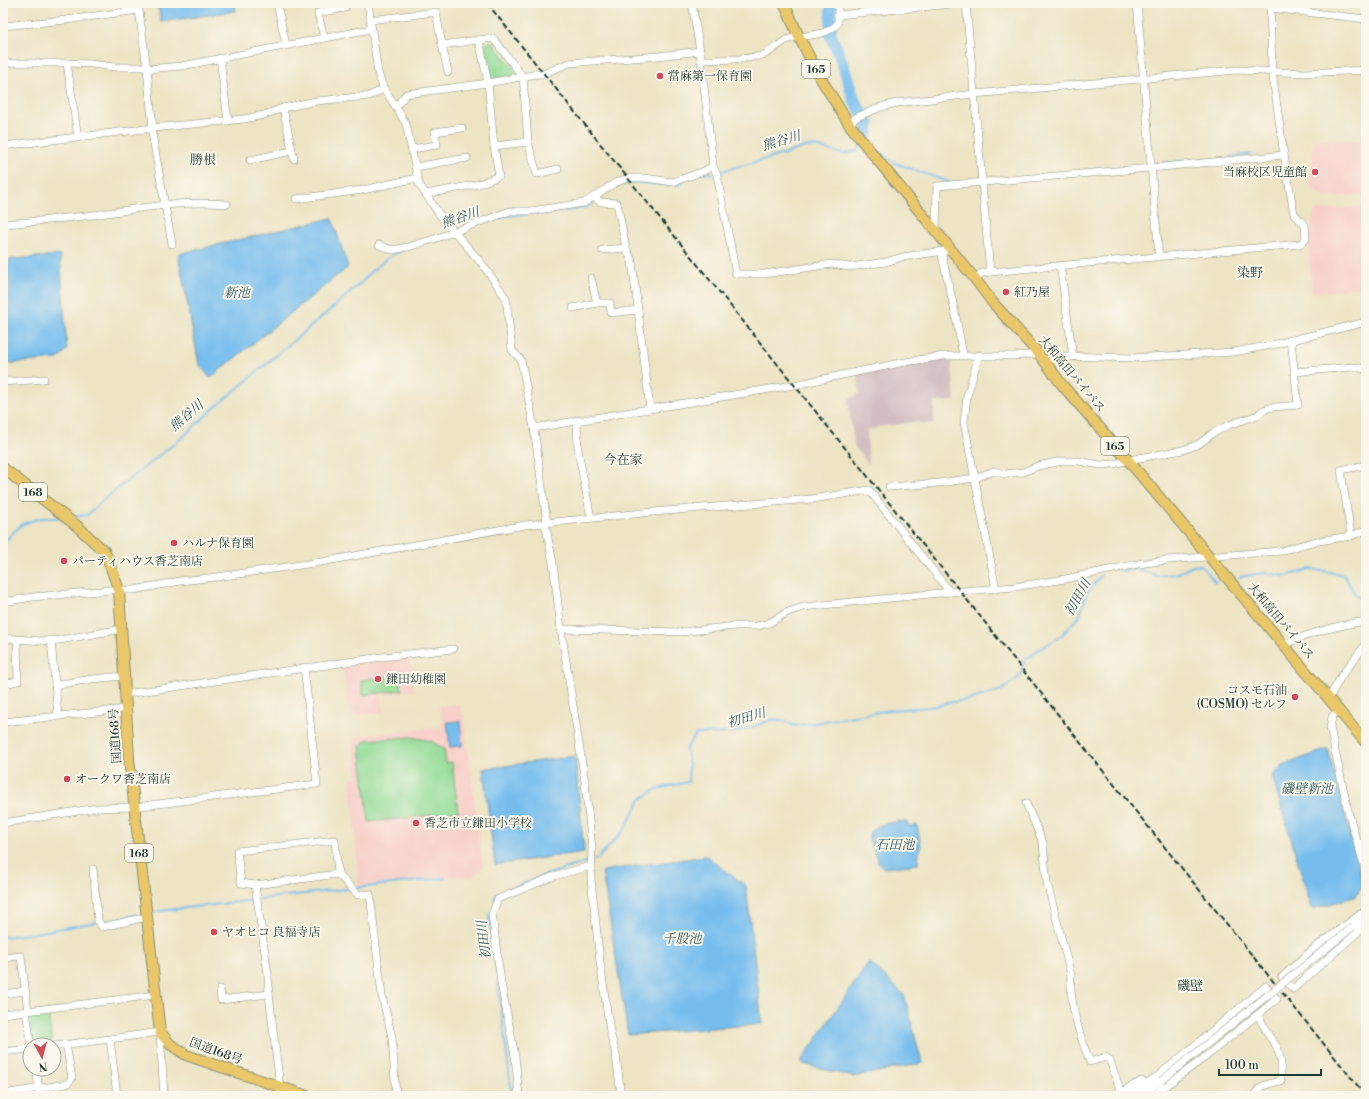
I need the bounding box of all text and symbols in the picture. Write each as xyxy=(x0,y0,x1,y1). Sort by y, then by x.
road number: 165 xyxy=(802,60,830,78)
place label: 當麻第一保育園 xyxy=(668,69,752,84)
marker: 當麻第一保育園 xyxy=(655,71,665,81)
water label: 熊谷川 xyxy=(760,127,804,154)
district label: 勝根 xyxy=(190,152,216,168)
place label: 当麻校区児童館 xyxy=(1223,165,1307,180)
marker: 当麻校区児童館 xyxy=(1310,167,1320,177)
water label: 熊谷川 xyxy=(439,203,483,232)
district label: 染野 xyxy=(1237,265,1263,281)
water label: 新池 xyxy=(224,285,252,301)
place label: 紅乃屋 xyxy=(1014,285,1050,300)
marker: 紅乃屋 xyxy=(1001,287,1011,297)
street label: 大和高田バイパス xyxy=(1035,333,1108,416)
water label: 熊谷川 xyxy=(167,396,208,435)
road number: 165 xyxy=(1101,437,1129,455)
district label: 今在家 xyxy=(603,452,643,468)
road number: 168 xyxy=(19,483,47,501)
place label: ハルナ保育園 xyxy=(182,536,254,551)
marker: ハルナ保育園 xyxy=(169,538,179,548)
place label: パーティハウス香芝南店 xyxy=(72,554,203,569)
marker: パーティハウス香芝南店 xyxy=(59,556,69,566)
water label: 初田川 xyxy=(1061,575,1096,618)
street label: 大和高田バイパス xyxy=(1244,580,1317,663)
place label: 鎌田幼稚園 xyxy=(386,672,446,687)
marker: 鎌田幼稚園 xyxy=(373,674,383,684)
place label: コスモ石油 (COSMO) セルフ xyxy=(1197,683,1287,712)
marker: コスモ石油 (COSMO) セルフ xyxy=(1290,692,1300,702)
water label: 初田川 xyxy=(725,704,769,731)
street label: 国道168号 xyxy=(106,708,125,764)
place label: オークワ香芝南店 xyxy=(75,772,171,787)
marker: オークワ香芝南店 xyxy=(62,774,72,784)
water label: 磯壁新池 xyxy=(1281,781,1335,797)
place label: 香芝市立鎌田小学校 xyxy=(424,816,532,831)
marker: 香芝市立鎌田小学校 xyxy=(411,818,421,828)
water label: 石田池 xyxy=(875,837,916,853)
road number: 168 xyxy=(125,844,153,862)
water label: 初田川 xyxy=(473,918,494,960)
place label: ヤオヒコ 良福寺店 xyxy=(222,925,320,940)
marker: ヤオヒコ 良福寺店 xyxy=(209,927,219,937)
water label: 千股池 xyxy=(662,931,703,947)
district label: 磯壁 xyxy=(1177,978,1203,994)
street label: 国道168号 xyxy=(187,1035,244,1068)
north arrow xyxy=(22,1037,62,1077)
scale bar xyxy=(1219,1051,1321,1077)
text: N xyxy=(38,1058,48,1073)
text: 100 m xyxy=(1225,1058,1259,1073)

